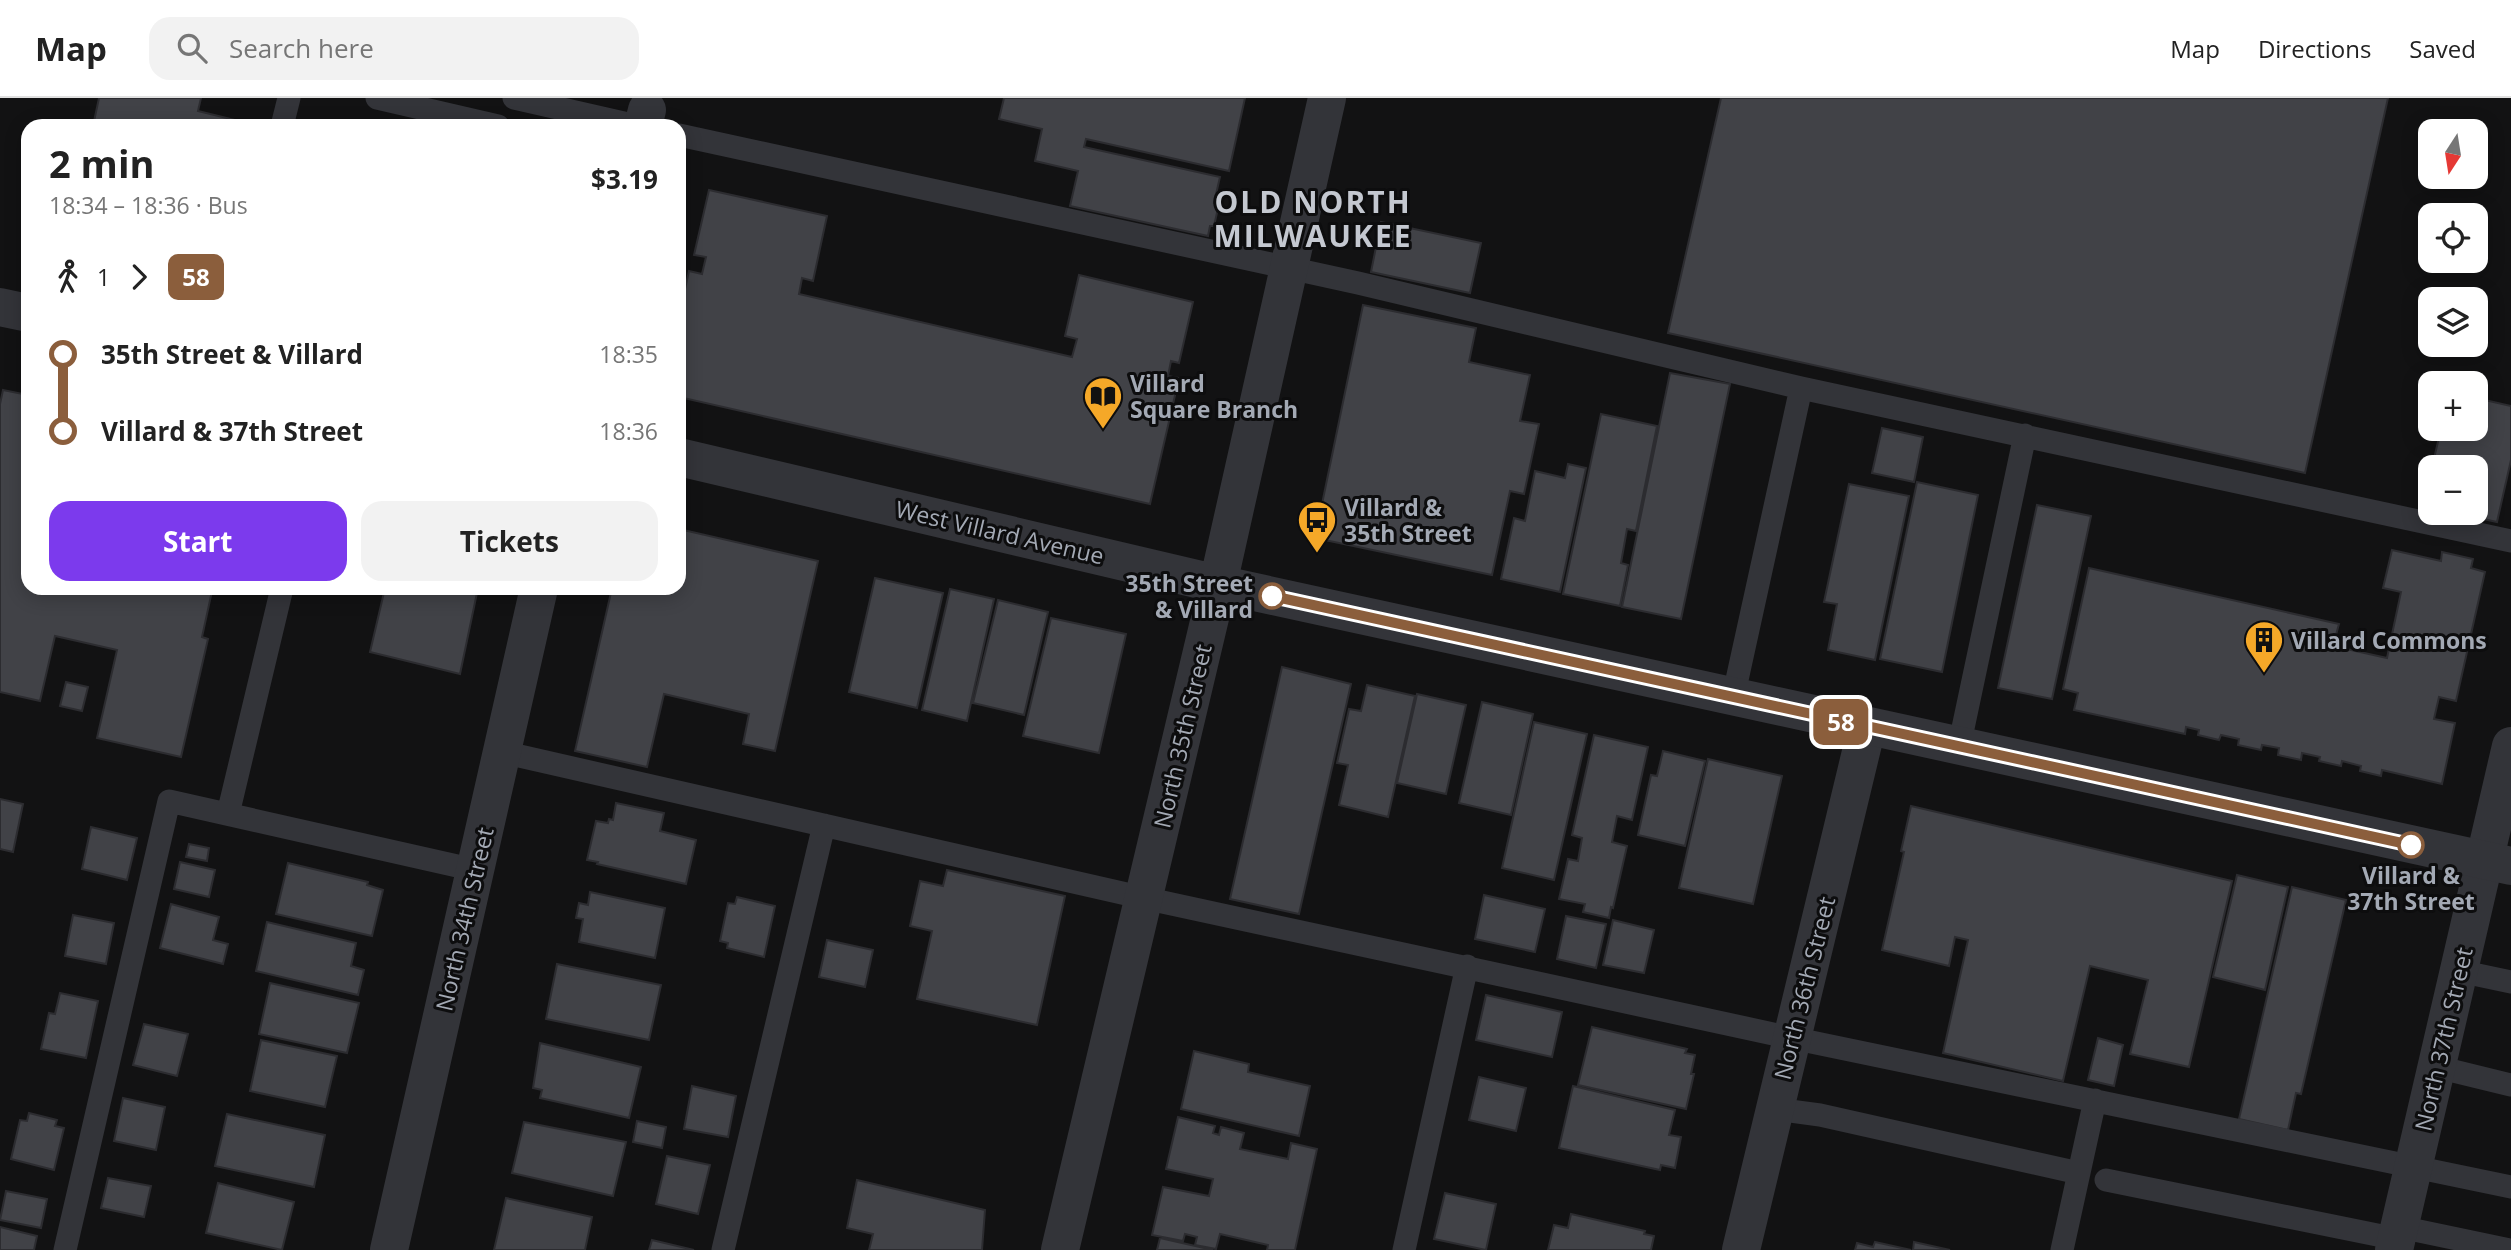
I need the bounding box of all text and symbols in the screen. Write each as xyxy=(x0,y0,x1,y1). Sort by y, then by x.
search box xyxy=(149,17,639,80)
text: Map xyxy=(35,26,107,71)
icon: search xyxy=(173,29,211,67)
text: Search here xyxy=(229,30,374,66)
text: Map xyxy=(2170,32,2220,65)
text: Directions xyxy=(2258,32,2371,65)
text: Saved xyxy=(2409,32,2476,65)
north arrow xyxy=(2418,119,2488,189)
map controls xyxy=(2418,119,2488,525)
text: 2 min xyxy=(49,137,154,189)
text: $3.19 xyxy=(591,161,658,197)
district label: OLD NORTH MILWAUKEE xyxy=(1213,181,1413,256)
text: 18:34 – 18:36 · Bus xyxy=(49,189,248,221)
button: locate xyxy=(2418,203,2488,273)
icon: walk xyxy=(49,258,87,296)
icon: forward xyxy=(120,258,158,296)
text: 58 xyxy=(182,260,210,293)
text: 1 xyxy=(97,261,110,293)
button: layers xyxy=(2418,287,2488,357)
text: 35th Street & Villard xyxy=(101,336,363,372)
text: 18:35 xyxy=(599,338,658,370)
place label: Villard Square Branch xyxy=(1130,367,1298,425)
button: + xyxy=(2418,371,2488,441)
library icon: Villard Square Branch xyxy=(1082,375,1124,430)
text: Villard & 37th Street xyxy=(101,413,363,449)
text: 18:36 xyxy=(599,415,658,447)
button: − xyxy=(2418,455,2488,525)
place label: Villard & 35th Street xyxy=(1344,491,1472,549)
street label: West Villard Avenue xyxy=(893,492,1107,572)
bus stop icon: Villard & 35th Street xyxy=(1296,499,1338,554)
button: Start xyxy=(49,501,347,581)
button: Tickets xyxy=(361,501,658,581)
place label: 35th Street & Villard xyxy=(1125,567,1253,625)
marker: 35th Street & Villard xyxy=(1259,583,1285,609)
building icon: Villard Commons xyxy=(2243,619,2285,674)
place label: Villard Commons xyxy=(2291,624,2487,656)
street label: North 35th Street xyxy=(1145,641,1219,831)
line badge: 58 xyxy=(1810,699,1872,745)
text: 58 xyxy=(1827,705,1855,738)
street label: North 34th Street xyxy=(427,824,501,1014)
marker: Villard & 37th Street xyxy=(2398,832,2424,858)
place label: Villard & 37th Street xyxy=(2347,859,2475,917)
street label: North 36th Street xyxy=(1766,893,1842,1083)
street label: North 37th Street xyxy=(2406,944,2480,1134)

